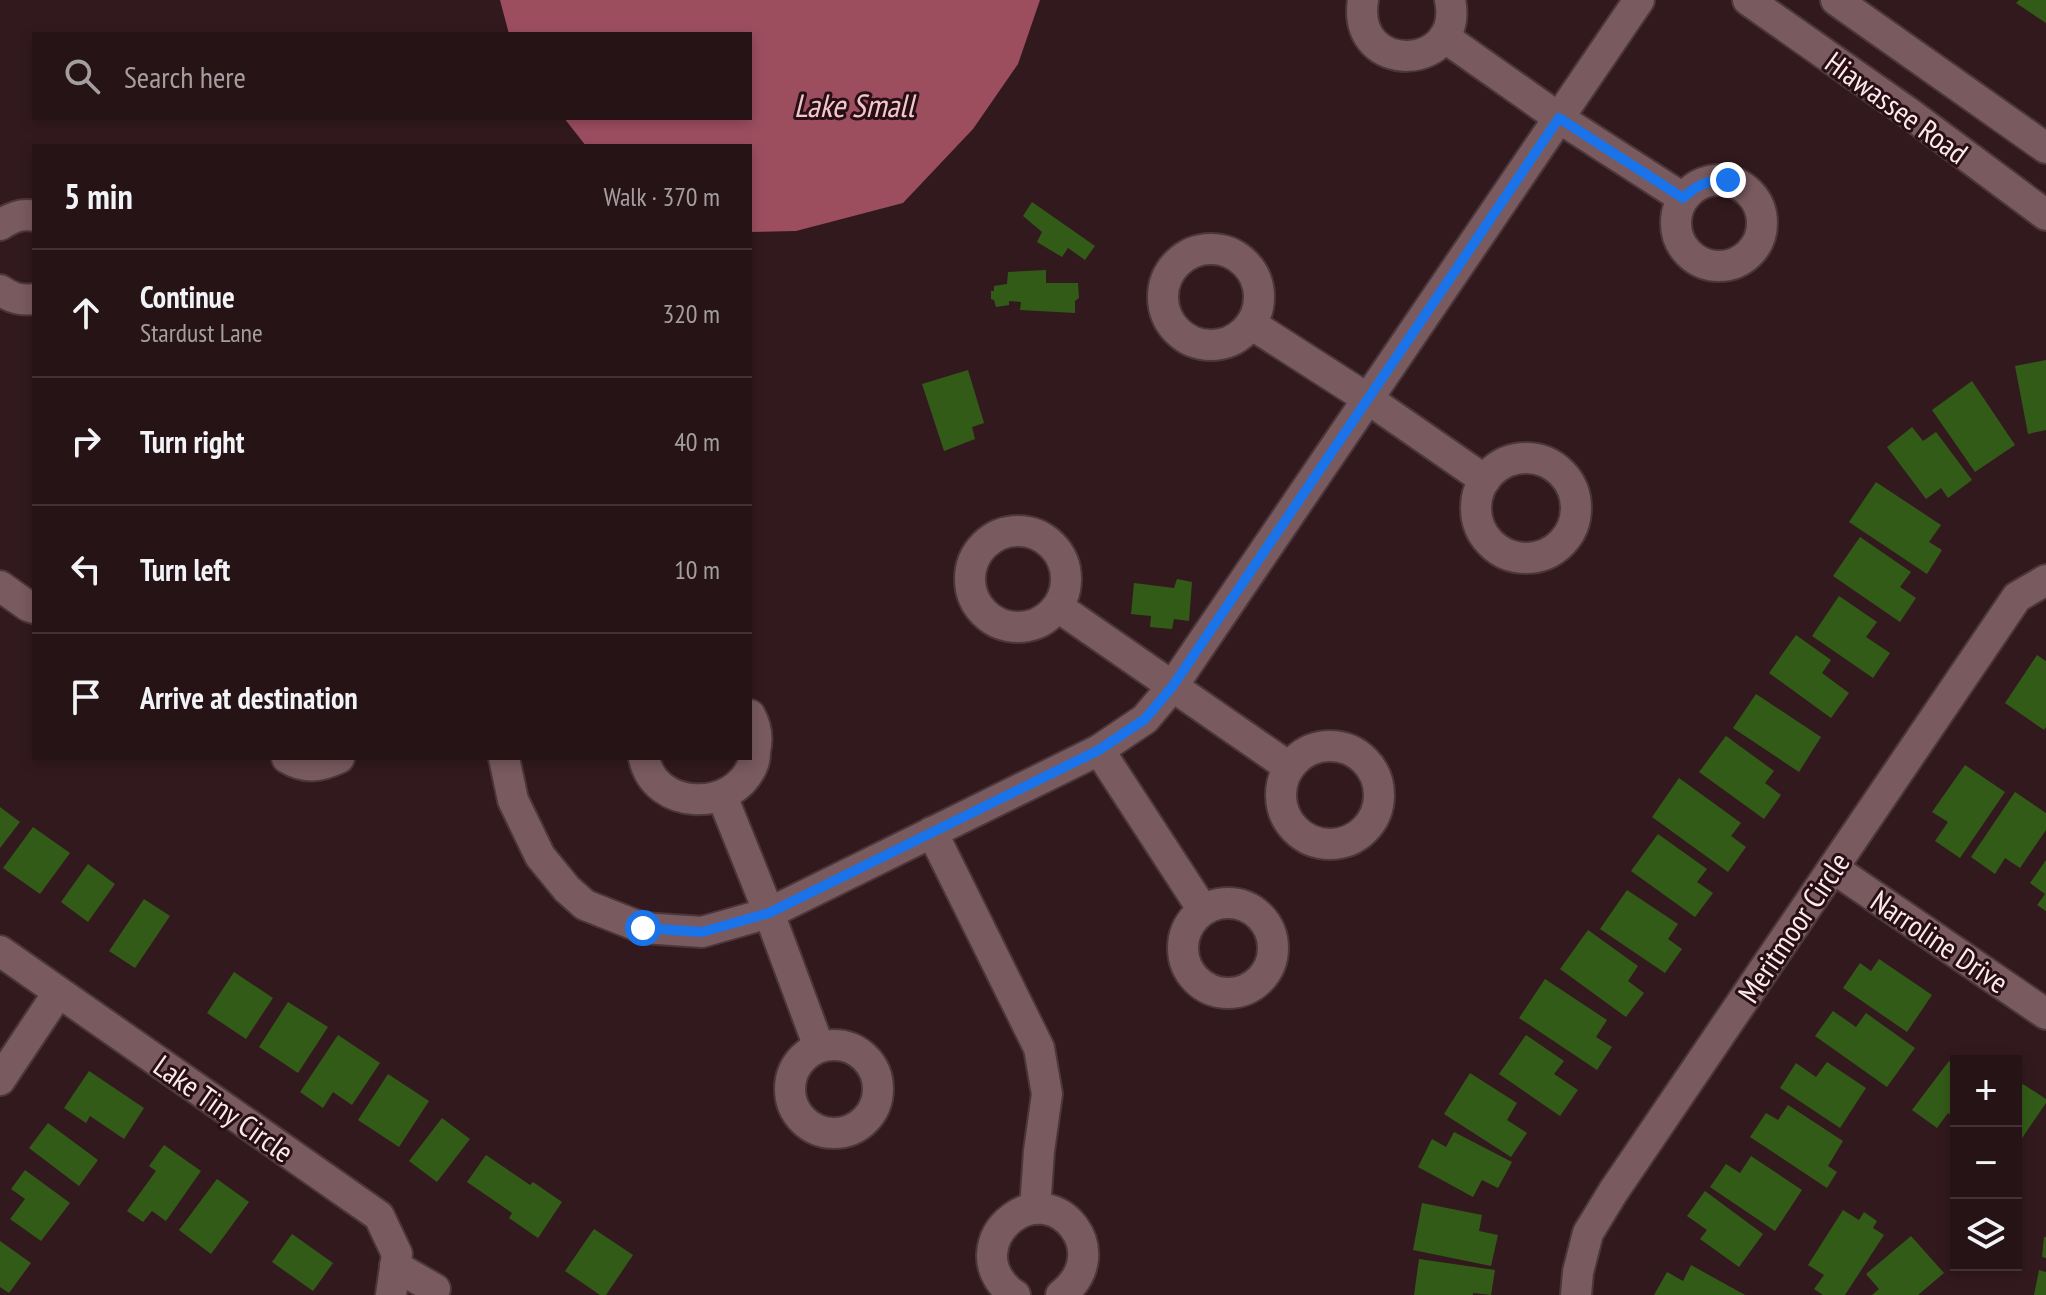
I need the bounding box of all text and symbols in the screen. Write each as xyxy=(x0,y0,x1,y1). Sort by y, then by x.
search box xyxy=(32,32,752,120)
street label: Hiawassee Road xyxy=(1818,42,1976,172)
icon: search xyxy=(60,54,104,98)
text: Search here xyxy=(124,57,246,96)
water label: Lake Small xyxy=(794,84,917,126)
route end xyxy=(1710,162,1746,198)
text: 5 min xyxy=(64,174,133,218)
text: Walk · 370 m xyxy=(603,180,720,213)
text: Continue xyxy=(140,277,235,316)
icon: ahead xyxy=(64,291,108,335)
text: 320 m xyxy=(662,297,720,330)
text: Stardust Lane xyxy=(140,316,263,349)
icon: right xyxy=(64,419,108,463)
text: Turn right xyxy=(140,422,244,461)
text: 40 m xyxy=(674,425,720,458)
icon: left xyxy=(64,547,108,591)
text: Turn left xyxy=(140,550,230,589)
text: 10 m xyxy=(674,553,720,586)
icon: arrive xyxy=(64,675,108,719)
text: Arrive at destination xyxy=(140,678,358,717)
street label: Meritmoor Circle xyxy=(1728,844,1858,1010)
street label: Narroline Drive xyxy=(1864,881,2016,1001)
route start xyxy=(625,910,661,946)
street label: Lake Tiny Circle xyxy=(147,1046,301,1170)
map controls xyxy=(1950,1055,2022,1271)
button: + xyxy=(1950,1055,2022,1127)
button: − xyxy=(1950,1127,2022,1199)
button: layers xyxy=(1950,1199,2022,1271)

